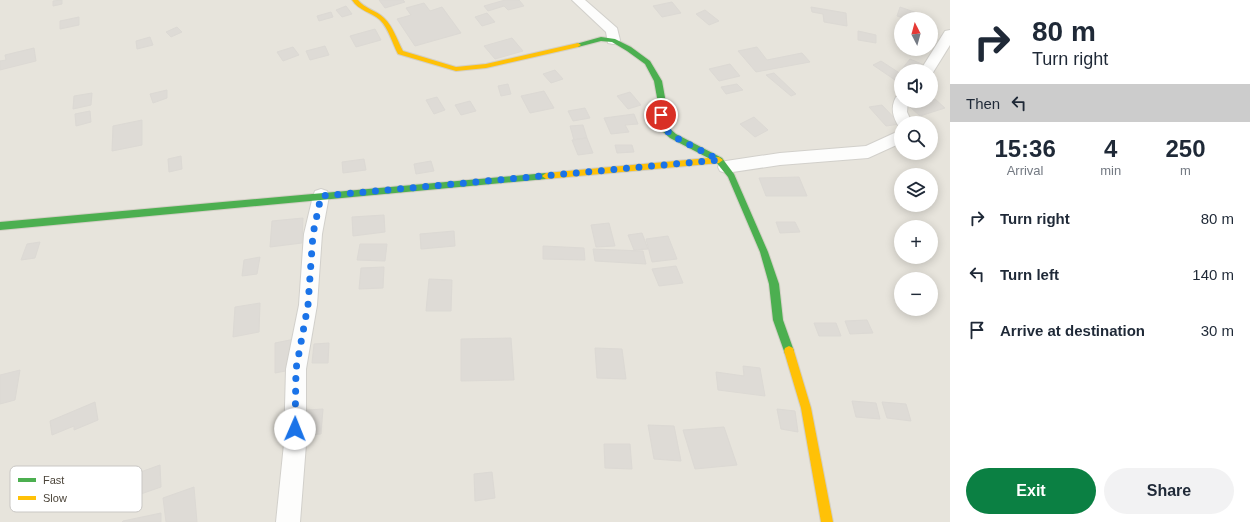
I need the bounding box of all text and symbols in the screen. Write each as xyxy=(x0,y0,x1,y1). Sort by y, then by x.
north arrow xyxy=(894,12,938,56)
map controls xyxy=(894,12,938,316)
icon: right xyxy=(966,16,1018,68)
text: 80 m xyxy=(1032,16,1096,47)
text: Turn right xyxy=(1032,49,1108,69)
button: sound xyxy=(894,64,938,108)
icon: left xyxy=(1008,92,1030,114)
text: Then xyxy=(966,95,1000,112)
pin xyxy=(644,98,678,132)
icon: arrive xyxy=(650,104,672,126)
button: search xyxy=(894,116,938,160)
text: 15:36 xyxy=(994,135,1056,162)
text: 4 xyxy=(1104,135,1117,162)
text: 250 xyxy=(1166,135,1206,162)
text: Arrival xyxy=(1007,163,1044,178)
text: min xyxy=(1100,163,1121,178)
text: m xyxy=(1180,163,1191,178)
button: layers xyxy=(894,168,938,212)
icon: right xyxy=(966,207,988,229)
text: Turn right xyxy=(1000,210,1070,227)
text: 80 m xyxy=(1201,210,1234,227)
button: + xyxy=(894,220,938,264)
icon: left xyxy=(966,263,988,285)
text: Turn left xyxy=(1000,266,1059,283)
text: 140 m xyxy=(1192,266,1234,283)
button: − xyxy=(894,272,938,316)
icon: arrive xyxy=(966,319,988,341)
text: Arrive at destination xyxy=(1000,322,1145,339)
text: 30 m xyxy=(1201,322,1234,339)
position arrow xyxy=(274,408,316,450)
legend xyxy=(10,466,142,512)
button: Exit xyxy=(966,468,1096,514)
button: Share xyxy=(1104,468,1234,514)
text: Fast xyxy=(43,474,64,486)
text: Slow xyxy=(43,492,67,504)

